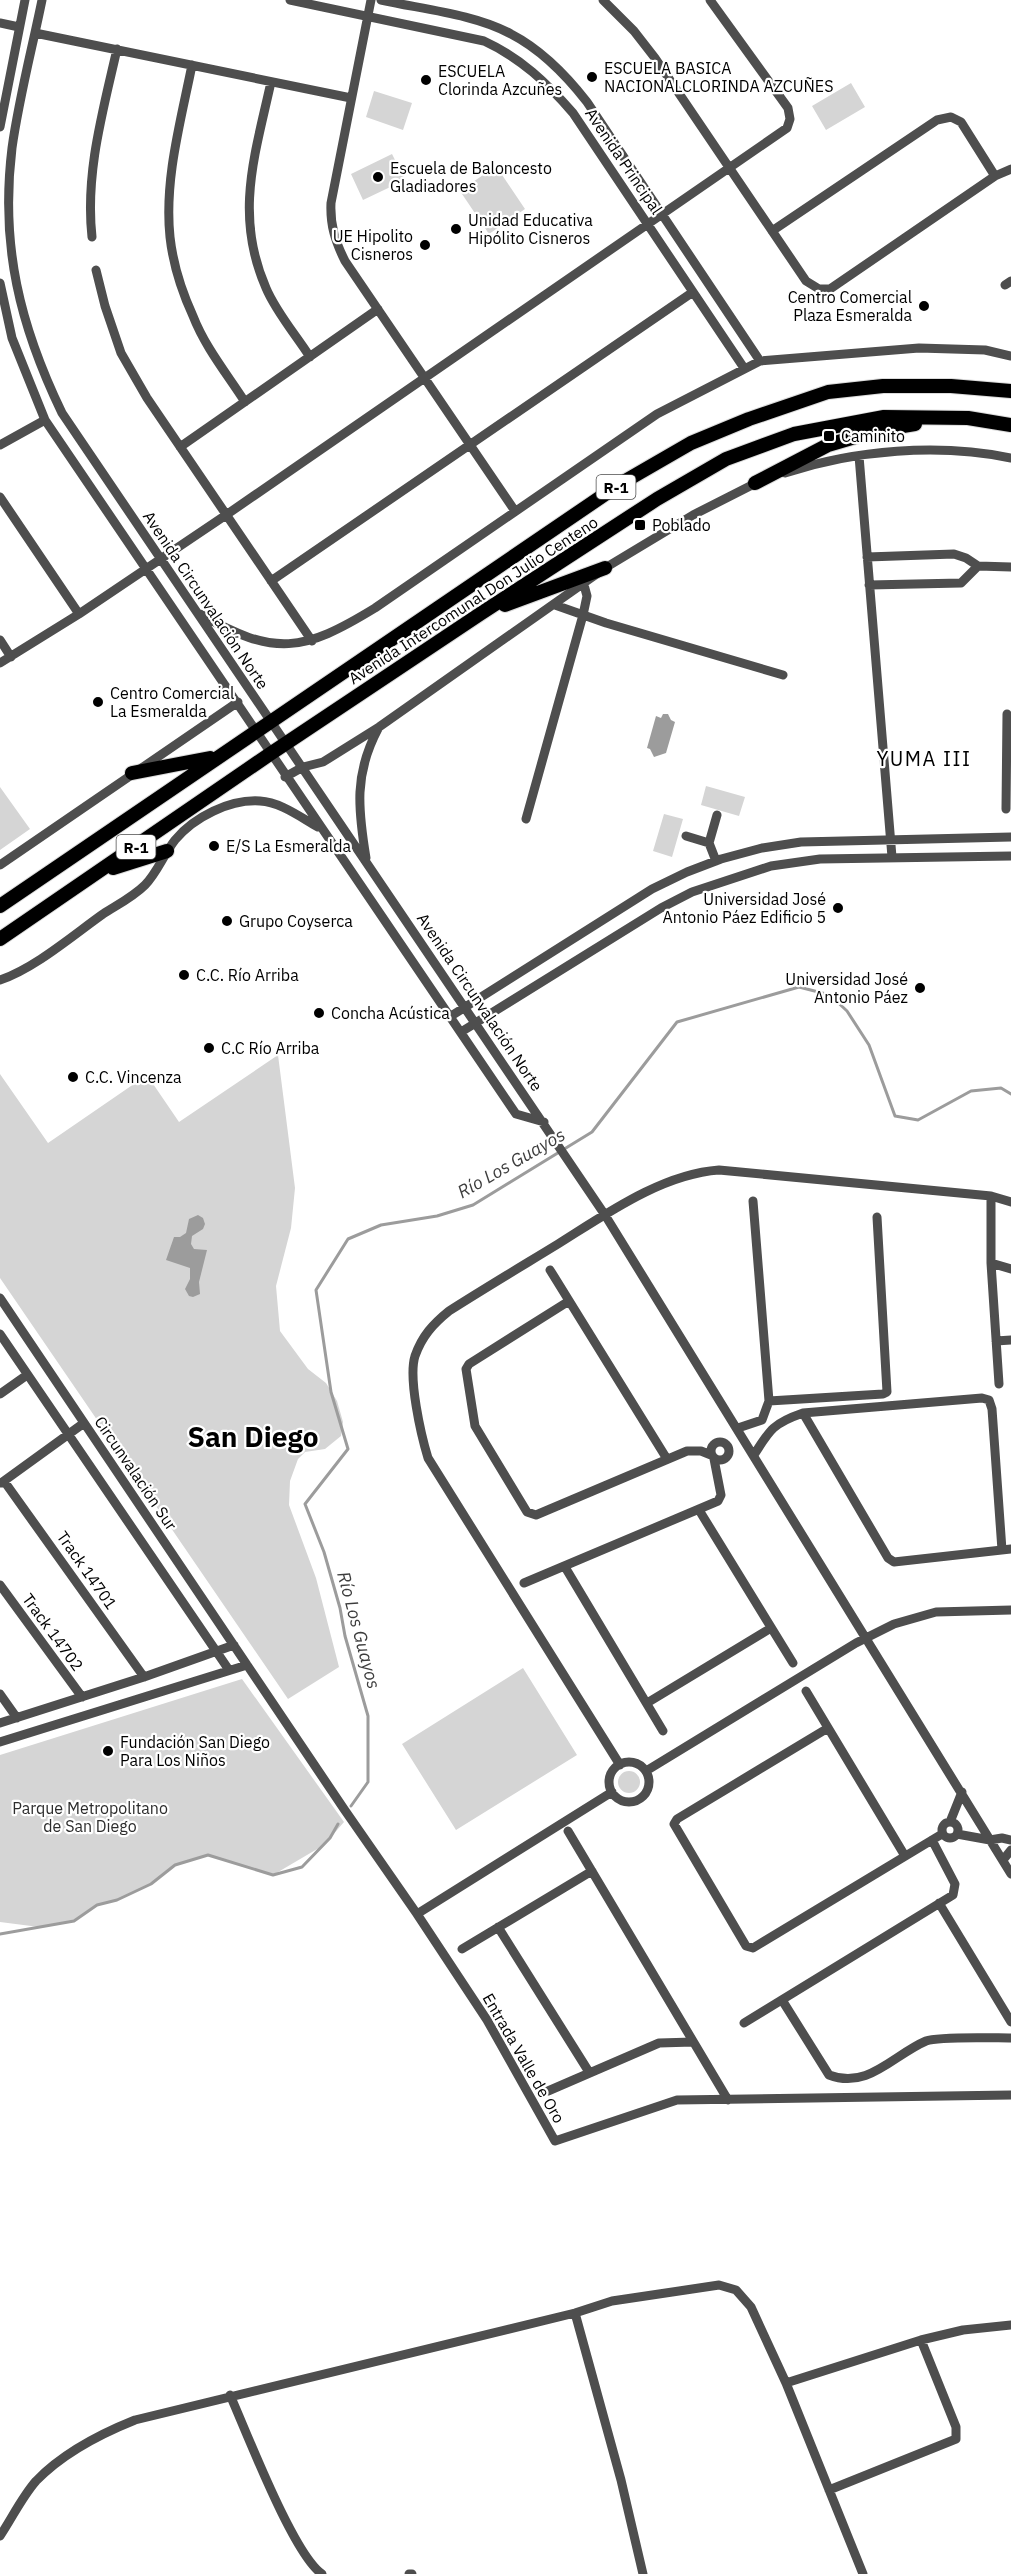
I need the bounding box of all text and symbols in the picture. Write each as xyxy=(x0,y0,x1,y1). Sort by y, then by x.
place label: ESCUELA BASICA NACIONALCLORINDA AZCUÑES xyxy=(604,58,833,96)
place label: ESCUELA Clorinda Azcuñes xyxy=(438,61,562,99)
marker: ESCUELA BASICA NACIONALCLORINDA AZCUÑES xyxy=(585,70,599,84)
marker: ESCUELA Clorinda Azcuñes xyxy=(419,73,433,87)
street label: Avenida Principal xyxy=(581,104,667,218)
place label: Escuela de Baloncesto Gladiadores xyxy=(390,158,552,196)
marker: Escuela de Baloncesto Gladiadores xyxy=(371,170,385,184)
place label: Unidad Educativa Hipólito Cisneros xyxy=(468,210,593,248)
marker: Unidad Educativa Hipólito Cisneros xyxy=(449,222,463,236)
place label: UE Hipolito Cisneros xyxy=(333,226,413,264)
marker: UE Hipolito Cisneros xyxy=(418,238,432,252)
place label: Centro Comercial Plaza Esmeralda xyxy=(788,287,912,325)
marker: Centro Comercial Plaza Esmeralda xyxy=(917,299,931,313)
place label: Caminito xyxy=(841,426,905,446)
marker: Caminito xyxy=(822,429,836,443)
road number: R-1 xyxy=(596,475,636,499)
street label: Avenida Circunvalación Norte xyxy=(139,507,273,693)
street label: Avenida Intercomunal Don Julio Centeno xyxy=(344,512,602,688)
place label: Poblado xyxy=(652,515,711,535)
marker: Poblado xyxy=(633,518,647,532)
place label: Centro Comercial La Esmeralda xyxy=(110,683,234,721)
marker: Centro Comercial La Esmeralda xyxy=(91,695,105,709)
district label: YUMA III xyxy=(876,745,972,772)
road number: R-1 xyxy=(116,835,156,859)
place label: E/S La Esmeralda xyxy=(226,836,351,856)
marker: E/S La Esmeralda xyxy=(207,839,221,853)
place label: Universidad José Antonio Páez Edificio 5 xyxy=(662,889,826,927)
marker: Universidad José Antonio Páez Edificio 5 xyxy=(831,901,845,915)
street label: Avenida Circunvalación Norte xyxy=(413,909,547,1095)
place label: Grupo Coyserca xyxy=(239,911,353,931)
marker: Grupo Coyserca xyxy=(220,914,234,928)
place label: C.C. Río Arriba xyxy=(196,965,299,985)
marker: C.C. Río Arriba xyxy=(177,968,191,982)
place label: Universidad José Antonio Páez xyxy=(785,969,908,1007)
marker: Universidad José Antonio Páez xyxy=(913,981,927,995)
place label: Concha Acústica xyxy=(331,1003,450,1023)
marker: Concha Acústica xyxy=(312,1006,326,1020)
place label: C.C Río Arriba xyxy=(221,1038,320,1058)
marker: C.C Río Arriba xyxy=(202,1041,216,1055)
place label: C.C. Vincenza xyxy=(85,1067,182,1087)
marker: C.C. Vincenza xyxy=(66,1070,80,1084)
water label: Río Los Guayos xyxy=(453,1123,569,1203)
street label: Circunvalación Sur xyxy=(90,1412,182,1534)
district label: San Diego xyxy=(187,1418,319,1455)
street label: Track 14701 xyxy=(53,1527,121,1613)
water label: Río Los Guayos xyxy=(332,1569,386,1691)
street label: Track 14702 xyxy=(18,1589,88,1675)
place label: Fundación San Diego Para Los Niños xyxy=(120,1732,270,1770)
marker: Fundación San Diego Para Los Niños xyxy=(101,1744,115,1758)
park label: Parque Metropolitano de San Diego xyxy=(12,1798,168,1836)
street label: Entrada Valle de Oro xyxy=(479,1989,569,2127)

